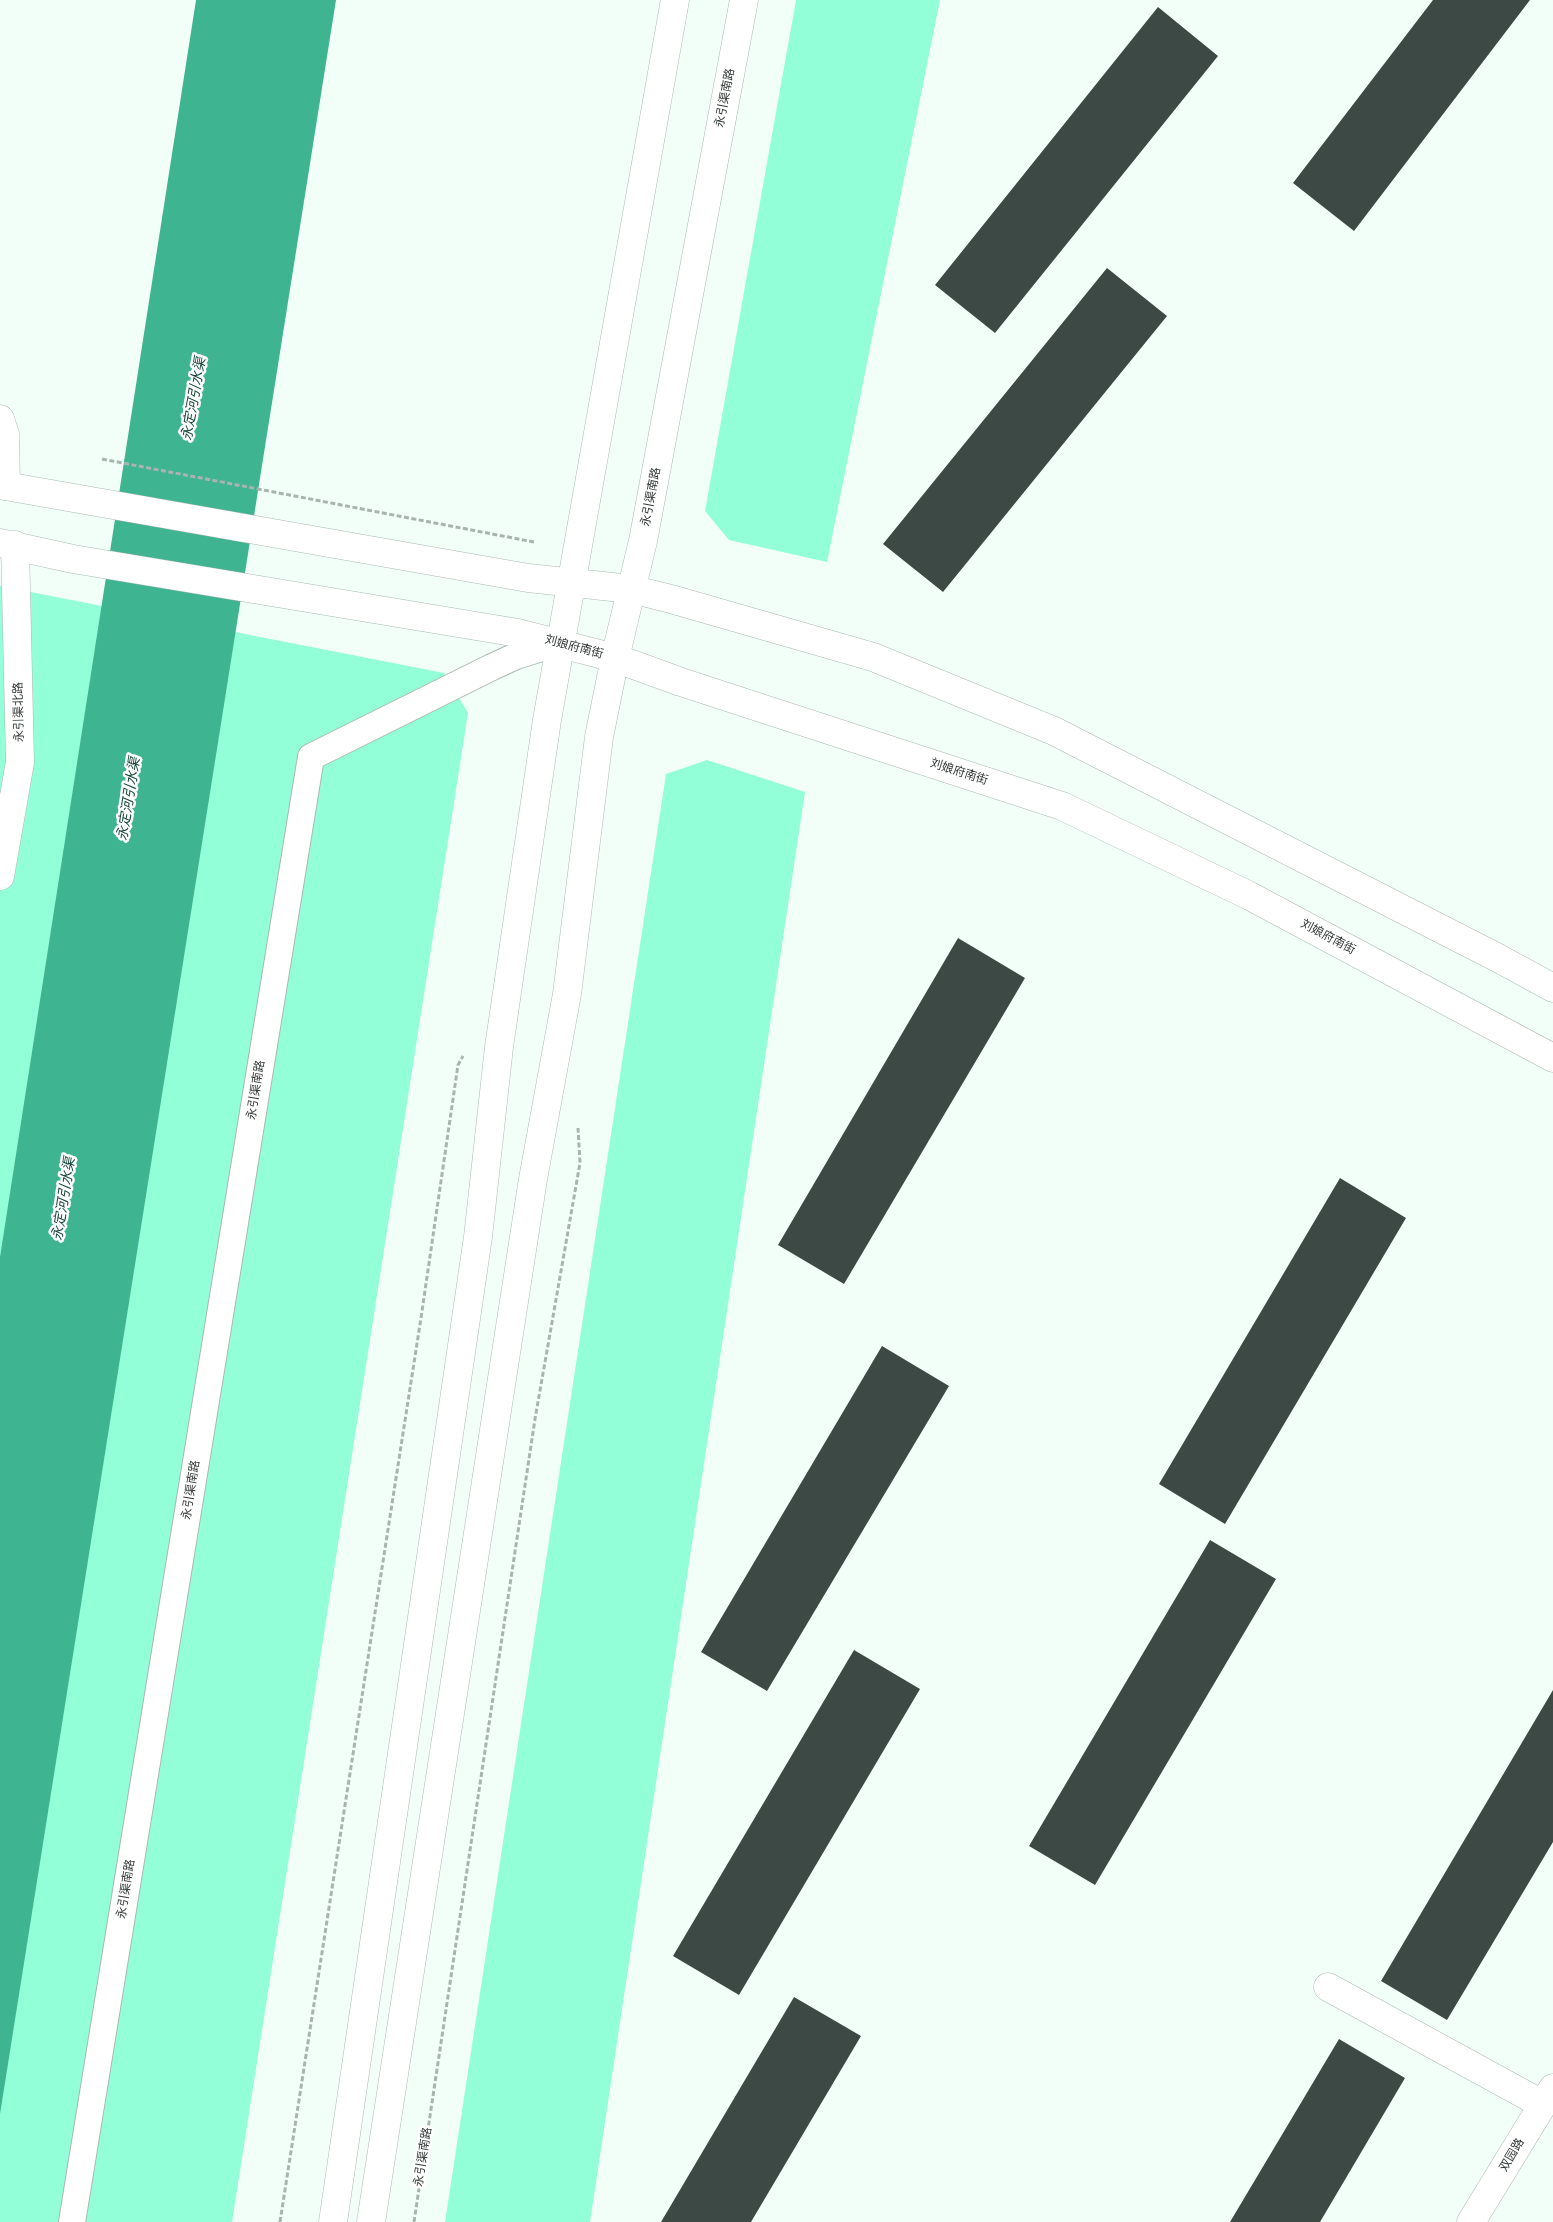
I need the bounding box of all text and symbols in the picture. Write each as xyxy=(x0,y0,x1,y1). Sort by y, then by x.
street label: 永引渠南路 xyxy=(712,67,738,129)
water label: 永定河引水渠 xyxy=(178,356,210,442)
street label: 永引渠南路 xyxy=(638,466,664,528)
street label: 刘娘府南街 xyxy=(543,632,605,662)
street label: 永引渠北路 xyxy=(11,682,27,742)
water label: 永定河引水渠 xyxy=(114,756,144,842)
street label: 刘娘府南街 xyxy=(928,756,990,788)
street label: 刘娘府南街 xyxy=(1298,917,1358,957)
street label: 永引渠南路 xyxy=(244,1059,268,1121)
water label: 永定河引水渠 xyxy=(49,1156,79,1242)
street label: 永引渠南路 xyxy=(179,1459,203,1521)
street label: 永引渠南路 xyxy=(114,1858,138,1920)
street label: 永引渠南路 xyxy=(411,2126,435,2188)
street label: 双园路 xyxy=(1497,2136,1527,2174)

